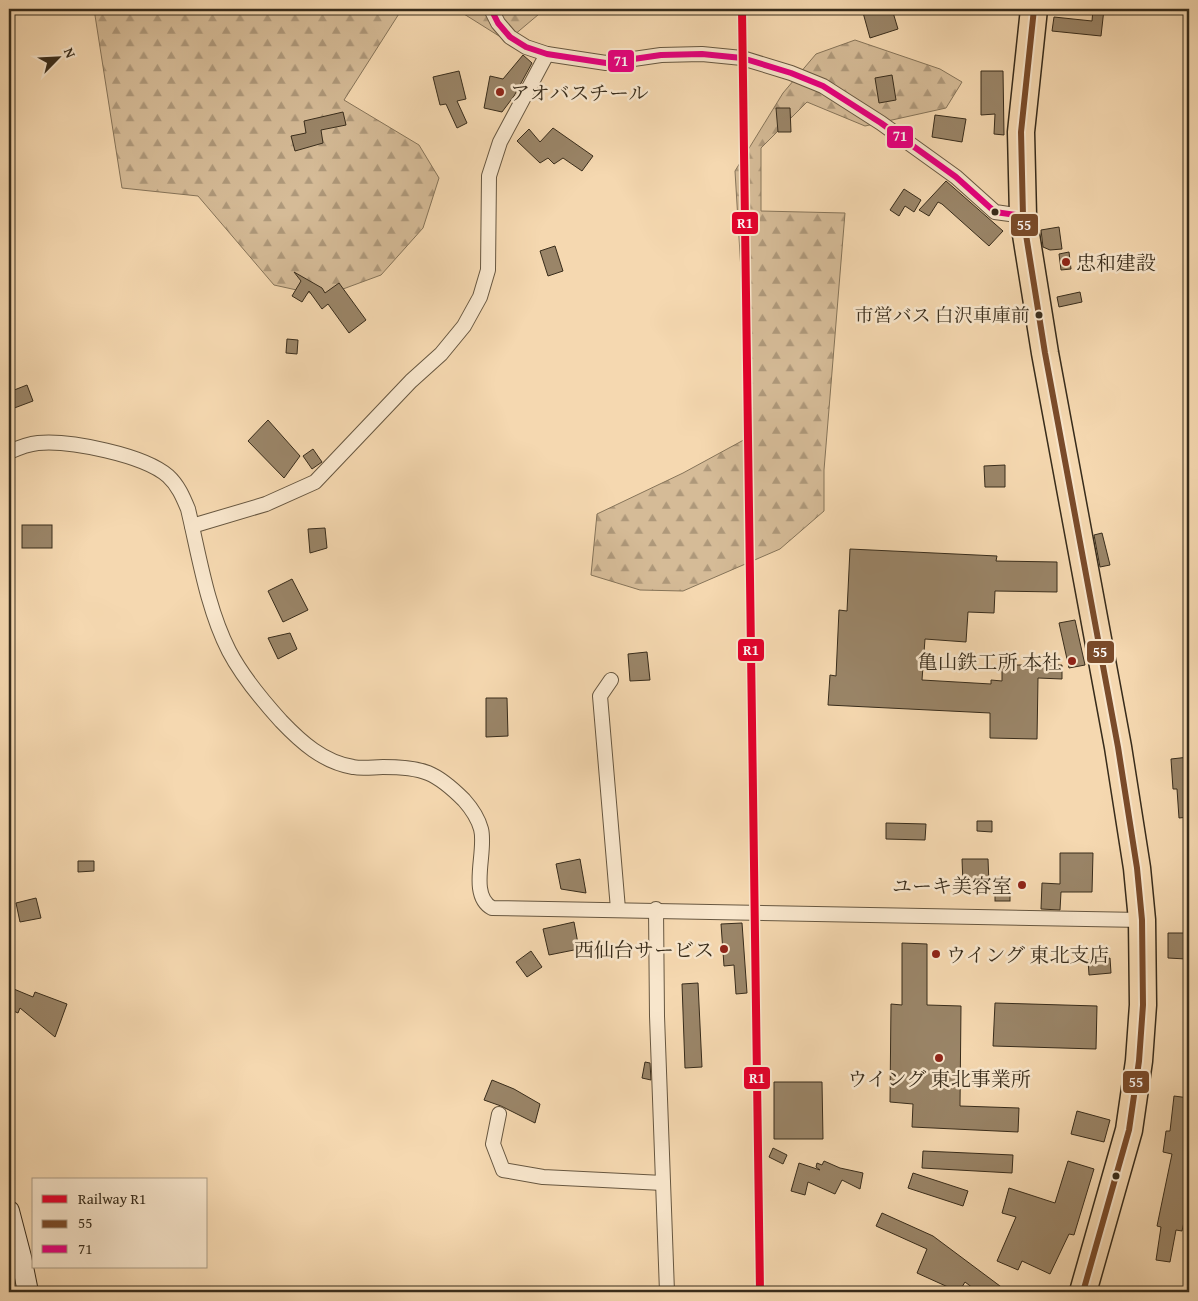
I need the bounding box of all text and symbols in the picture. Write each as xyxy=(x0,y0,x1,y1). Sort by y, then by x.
north arrow xyxy=(32,32,82,82)
text: N xyxy=(59,44,81,62)
line badge: 71 xyxy=(607,49,635,73)
text: 71 xyxy=(614,51,628,71)
place label: アオバスチール xyxy=(510,78,649,107)
marker: アオバスチール xyxy=(494,86,506,98)
line badge: 71 xyxy=(886,125,914,149)
text: 71 xyxy=(893,126,907,146)
unlabelled marker xyxy=(990,207,1000,217)
line badge: R1 xyxy=(731,211,759,235)
text: R1 xyxy=(737,213,753,233)
line badge: 55 xyxy=(1010,213,1039,237)
text: 55 xyxy=(1017,215,1031,235)
place label: 忠和建設 xyxy=(1076,248,1156,277)
marker: 忠和建設 xyxy=(1060,256,1072,268)
place label: 市営バス 白沢車庫前 xyxy=(855,301,1030,329)
marker: 市営バス 白沢車庫前 xyxy=(1034,310,1044,320)
line badge: R1 xyxy=(737,638,765,662)
text: R1 xyxy=(743,640,759,660)
line badge: 55 xyxy=(1086,640,1115,664)
text: 55 xyxy=(1093,642,1107,662)
place label: 亀山鉄工所 本社 xyxy=(918,647,1062,676)
marker: 亀山鉄工所 本社 xyxy=(1066,655,1078,667)
place label: ユーキ美容室 xyxy=(892,871,1012,900)
marker: ユーキ美容室 xyxy=(1016,879,1028,891)
place label: 西仙台サービス xyxy=(574,935,714,964)
place label: ウイング 東北支店 xyxy=(946,940,1109,969)
marker: 西仙台サービス xyxy=(718,943,730,955)
marker: ウイング 東北支店 xyxy=(930,948,942,960)
marker: ウイング 東北事業所 xyxy=(933,1052,945,1064)
place label: ウイング 東北事業所 xyxy=(847,1064,1031,1093)
line badge: R1 xyxy=(743,1066,771,1090)
text: R1 xyxy=(749,1068,765,1088)
line badge: 55 xyxy=(1122,1070,1150,1094)
text: 55 xyxy=(1129,1072,1143,1092)
unlabelled marker xyxy=(1111,1171,1121,1181)
legend xyxy=(32,1178,208,1268)
text: Railway R1 xyxy=(78,1188,146,1209)
text: 55 xyxy=(78,1212,92,1233)
text: 71 xyxy=(78,1238,92,1259)

